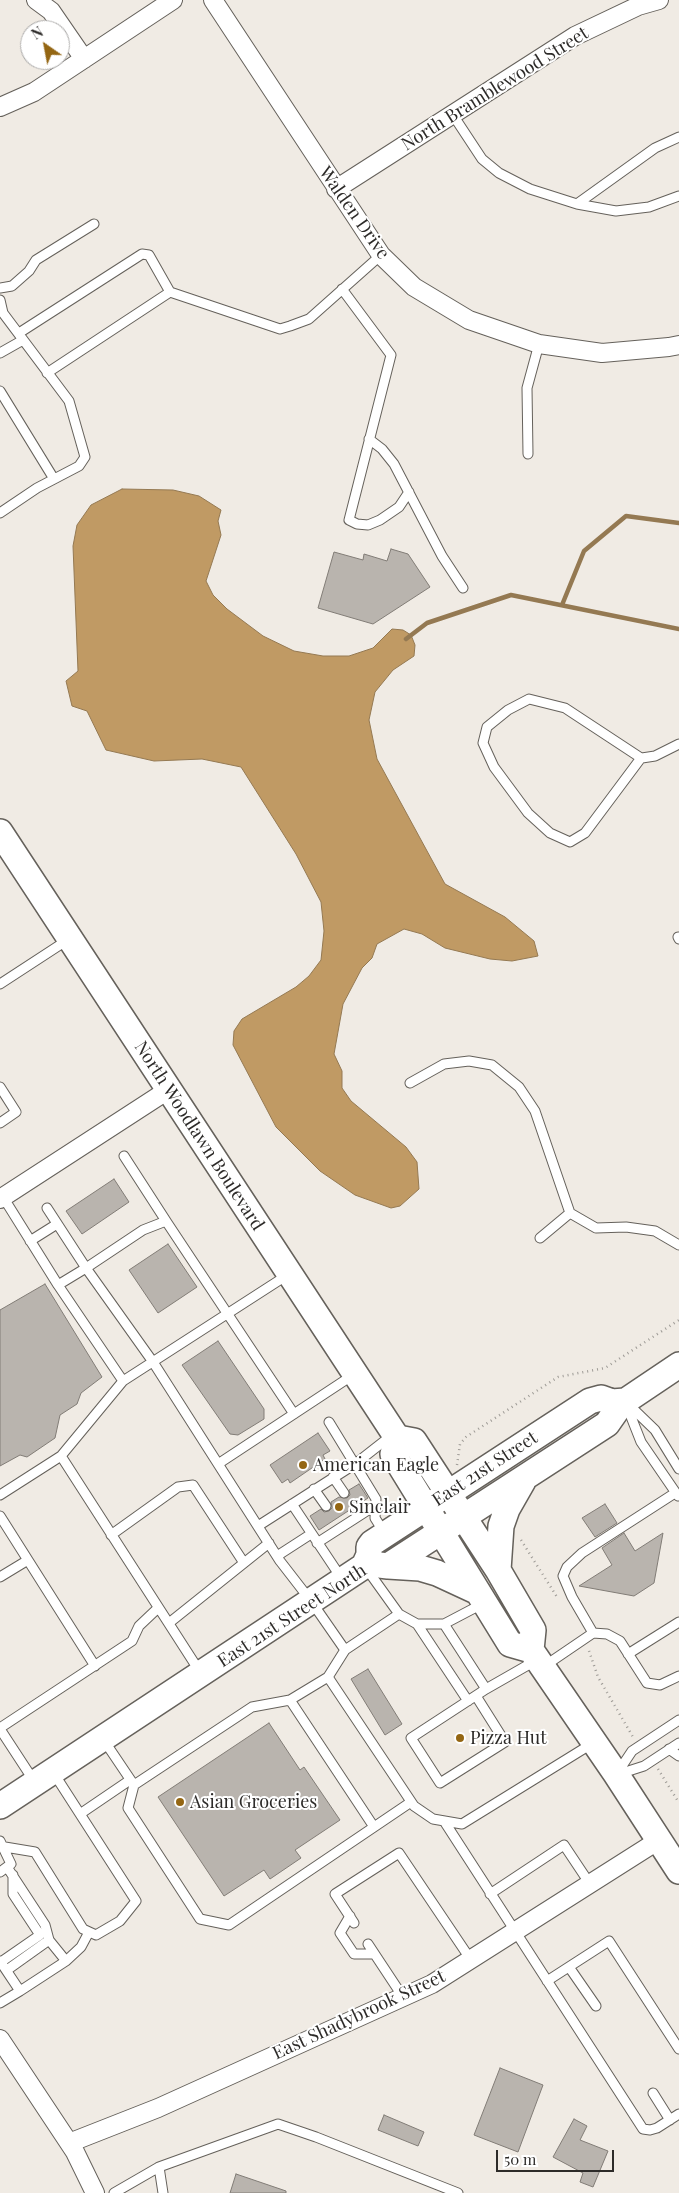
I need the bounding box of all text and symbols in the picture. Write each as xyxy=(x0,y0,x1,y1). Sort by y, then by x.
north arrow xyxy=(20,20,70,70)
text: N xyxy=(28,22,47,44)
street label: North Bramblewood Street xyxy=(398,22,592,156)
street label: Walden Drive xyxy=(314,163,394,263)
street label: North Woodlawn Boulevard xyxy=(130,1037,268,1235)
street label: East 21st Street xyxy=(428,1427,542,1511)
place label: American Eagle xyxy=(313,1454,439,1476)
marker: American Eagle xyxy=(297,1459,309,1471)
place label: Sinclair xyxy=(349,1496,411,1518)
marker: Sinclair xyxy=(333,1501,345,1513)
street label: East 21st Street North xyxy=(214,1560,370,1672)
place label: Pizza Hut xyxy=(470,1727,547,1749)
marker: Pizza Hut xyxy=(454,1732,466,1744)
place label: Asian Groceries xyxy=(190,1791,317,1813)
marker: Asian Groceries xyxy=(174,1796,186,1808)
street label: East Shadybrook Street xyxy=(269,1966,449,2064)
scale bar xyxy=(499,2140,616,2172)
text: 50 m xyxy=(504,2149,536,2169)

